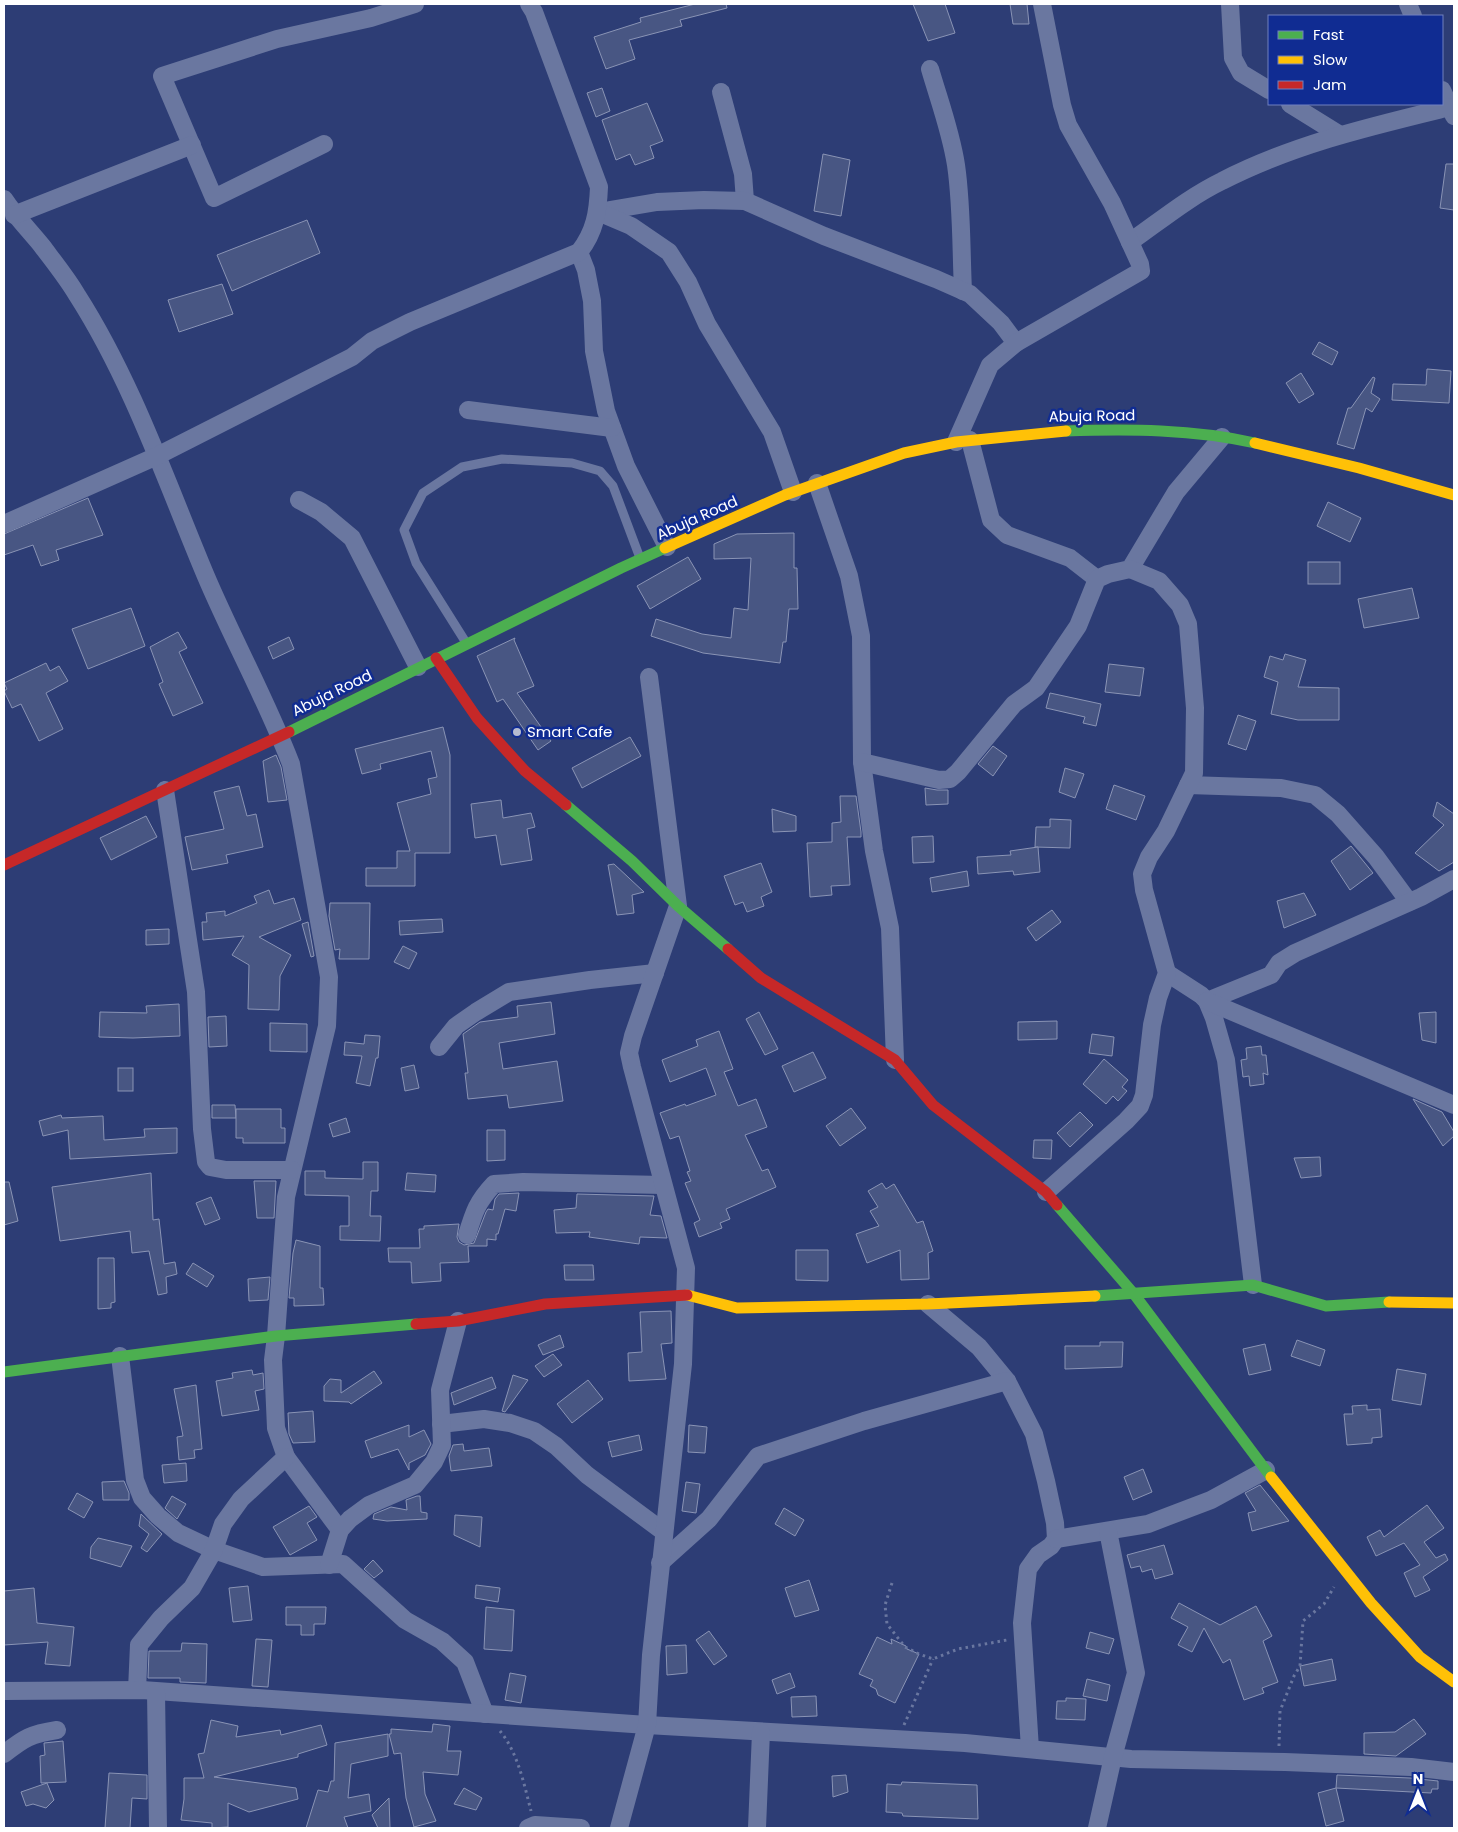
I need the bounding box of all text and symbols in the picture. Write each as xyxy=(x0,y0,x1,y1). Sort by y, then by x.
legend xyxy=(1268,15,1443,105)
text: Fast xyxy=(1313,24,1344,45)
text: Slow xyxy=(1313,49,1348,70)
text: Jam xyxy=(1313,74,1347,95)
street label: Abuja Road xyxy=(1048,404,1136,427)
street label: Abuja Road xyxy=(653,490,741,545)
street label: Abuja Road xyxy=(288,664,375,721)
place label: Smart Cafe xyxy=(527,721,612,742)
marker: Smart Cafe xyxy=(511,726,523,738)
north arrow xyxy=(1393,1767,1443,1817)
text: N xyxy=(1413,1769,1423,1789)

